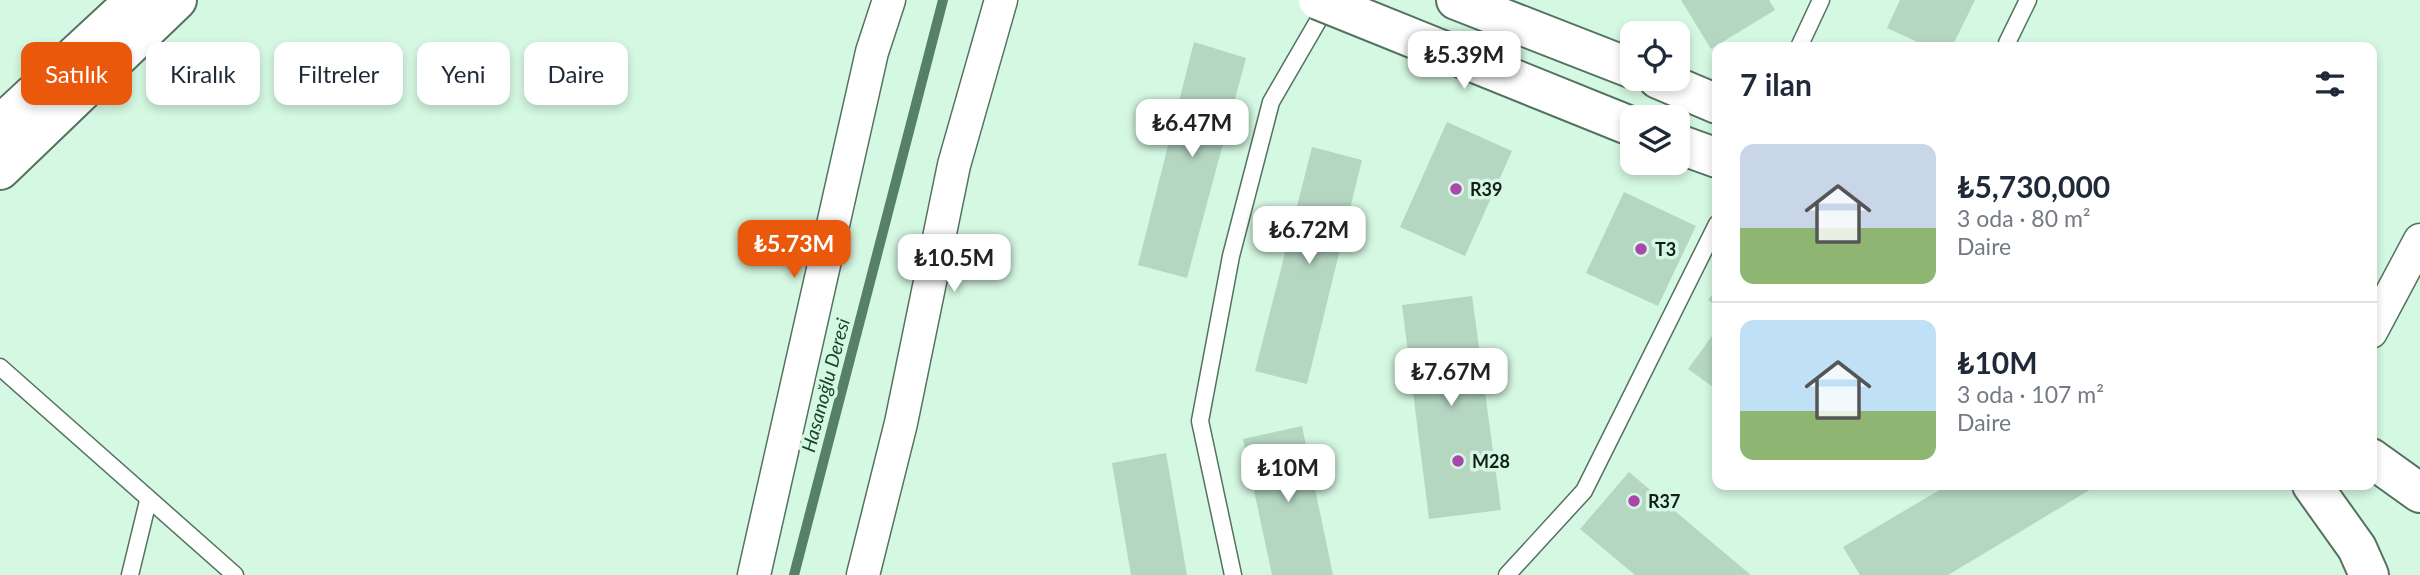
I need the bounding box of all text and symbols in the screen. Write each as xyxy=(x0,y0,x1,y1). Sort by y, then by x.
map controls xyxy=(1620,21,1690,175)
button: locate xyxy=(1620,21,1690,91)
pin: ₺5.39M xyxy=(1407,32,1521,91)
text: ₺5.39M xyxy=(1424,40,1504,68)
chip: Satılık xyxy=(21,42,132,105)
chip: Kiralık xyxy=(146,42,260,105)
chip: Filtreler xyxy=(274,42,403,105)
chip: Yeni xyxy=(417,42,510,105)
chip: Daire xyxy=(524,42,628,105)
icon: filters xyxy=(2311,65,2349,103)
text: 7 ilan xyxy=(1740,66,1812,102)
pin: ₺6.47M xyxy=(1135,100,1249,159)
button: layers xyxy=(1620,105,1690,175)
text: ₺6.47M xyxy=(1152,108,1232,136)
text: ₺5,730,000 xyxy=(1957,168,2110,204)
icon: home xyxy=(1796,172,1880,256)
place label: R39 xyxy=(1470,178,1502,200)
marker: R39 xyxy=(1448,181,1464,197)
text: 3 oda · 80 m² xyxy=(1957,204,2091,232)
pin: ₺6.72M xyxy=(1252,206,1366,266)
text: ₺6.72M xyxy=(1269,215,1349,243)
pin: ₺5.73M xyxy=(737,220,851,280)
text: ₺5.73M xyxy=(754,229,834,257)
text: Daire xyxy=(1957,232,2011,260)
pin: ₺10.5M xyxy=(897,234,1011,294)
place label: T3 xyxy=(1655,238,1676,260)
marker: T3 xyxy=(1633,241,1649,257)
text: ₺10.5M xyxy=(914,243,994,271)
water label: Hasanoğlu Deresi xyxy=(796,315,854,455)
text: ₺10M xyxy=(1957,344,2038,380)
pin: ₺7.67M xyxy=(1394,348,1508,408)
icon: home xyxy=(1796,348,1880,432)
text: ₺7.67M xyxy=(1411,357,1491,385)
text: 3 oda · 107 m² xyxy=(1957,380,2104,408)
text: Daire xyxy=(1957,408,2011,436)
pin: ₺10M xyxy=(1247,444,1329,504)
place label: M28 xyxy=(1472,450,1510,472)
text: ₺10M xyxy=(1257,453,1319,481)
marker: M28 xyxy=(1450,453,1466,469)
place label: R37 xyxy=(1648,490,1680,512)
marker: R37 xyxy=(1626,493,1642,509)

